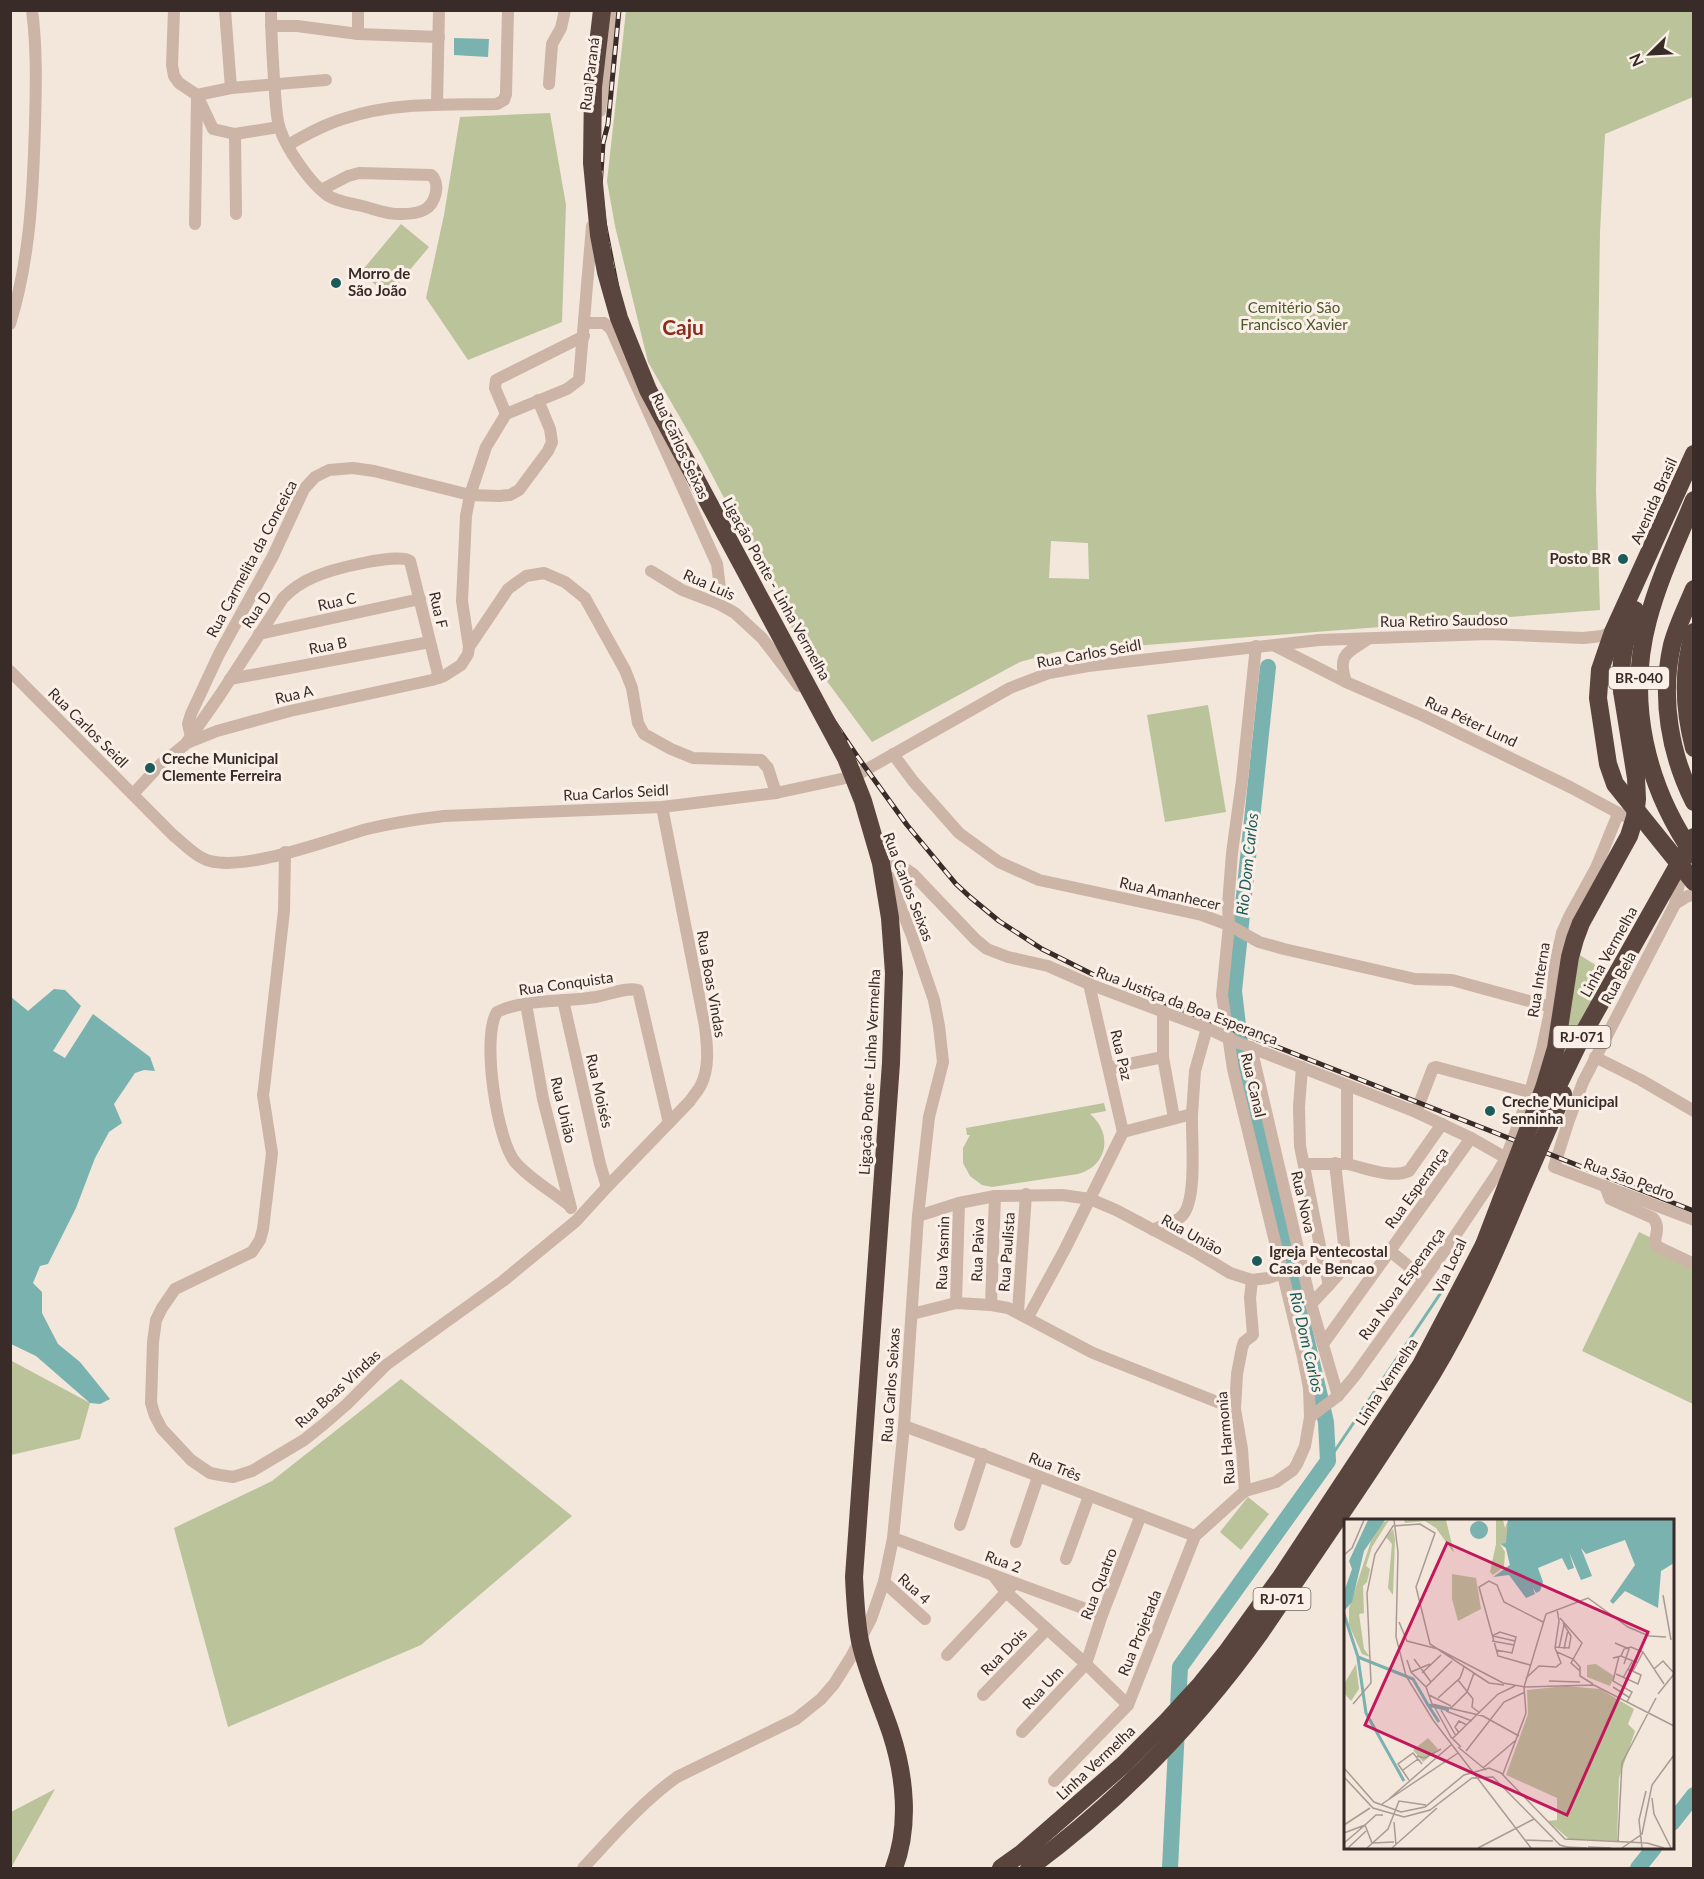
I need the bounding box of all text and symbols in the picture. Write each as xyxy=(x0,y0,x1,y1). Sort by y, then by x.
north arrow xyxy=(1620,24,1680,84)
street label: Rua Paraná xyxy=(576,36,602,111)
text: N xyxy=(1625,51,1647,70)
place label: Morro de São João xyxy=(348,264,410,299)
marker: Morro de São João xyxy=(329,276,343,290)
park label: Cemitério São Francisco Xavier xyxy=(1240,298,1348,333)
district label: Caju xyxy=(662,314,704,339)
street label: Rua Carlos Seixas xyxy=(648,390,713,502)
street label: Avenida Brasil xyxy=(1626,455,1680,547)
street label: Rua Carmelita da Conceica xyxy=(202,477,300,640)
street label: Ligação Ponte - Linha Vermelha xyxy=(719,494,835,683)
place label: Posto BR xyxy=(1550,549,1611,567)
marker: Posto BR xyxy=(1616,552,1630,566)
street label: Rua Luis xyxy=(681,565,738,603)
street label: Rua D xyxy=(237,588,275,631)
street label: Rua C xyxy=(316,588,358,614)
street label: Rua F xyxy=(426,590,452,630)
street label: Rua Retiro Saudoso xyxy=(1380,610,1508,630)
street label: Rua B xyxy=(307,633,348,658)
street label: Rua Carlos Seidl xyxy=(1035,635,1142,671)
road number: BR-040 xyxy=(1609,667,1669,689)
street label: Rua A xyxy=(273,681,315,707)
street label: Rua Carlos Seidl xyxy=(45,684,132,771)
street label: Rua Péter Lund xyxy=(1422,692,1520,750)
place label: Creche Municipal Clemente Ferreira xyxy=(162,749,282,784)
marker: Creche Municipal Clemente Ferreira xyxy=(143,761,157,775)
street label: Rua Carlos Seidl xyxy=(563,780,669,804)
water label: Rio Dom Carlos xyxy=(1232,811,1261,916)
street label: Rua Carlos Seixas xyxy=(880,830,938,944)
street label: Rua Amanhecer xyxy=(1118,873,1223,914)
street label: Linha Vermelha xyxy=(1576,903,1640,1000)
street label: Rua Boas Vindas xyxy=(694,929,730,1039)
street label: Rua Interna xyxy=(1523,941,1553,1019)
street label: Rua Bela xyxy=(1597,948,1640,1007)
street label: Rua Justiça da Boa Esperança xyxy=(1094,962,1281,1048)
street label: Rua Conquista xyxy=(517,967,614,999)
street label: Ligação Ponte - Linha Vermelha xyxy=(855,968,883,1175)
road number: RJ-071 xyxy=(1554,1026,1610,1048)
street label: Rua Paz xyxy=(1107,1028,1137,1082)
street label: Rua Canal xyxy=(1238,1051,1270,1119)
street label: Rua Moisés xyxy=(583,1052,617,1130)
street label: Rua União xyxy=(548,1075,580,1145)
place label: Creche Municipal Senninha xyxy=(1502,1092,1618,1127)
marker: Creche Municipal Senninha xyxy=(1483,1104,1497,1118)
street label: Rua Esperança xyxy=(1381,1143,1452,1231)
street label: Rua São Pedro xyxy=(1582,1153,1677,1203)
street label: Rua Nova xyxy=(1288,1169,1320,1235)
street label: Rua União xyxy=(1159,1210,1226,1258)
street label: Rua Paulista xyxy=(994,1211,1018,1292)
street label: Rua Yasmin xyxy=(932,1216,952,1290)
street label: Rua Paiva xyxy=(967,1218,987,1282)
street label: Rua Nova Esperança xyxy=(1354,1224,1448,1343)
street label: Via Local xyxy=(1428,1235,1470,1296)
place label: Igreja Pentecostal Casa de Bencao xyxy=(1269,1242,1388,1277)
marker: Igreja Pentecostal Casa de Bencao xyxy=(1250,1254,1264,1268)
water label: Rio Dom Carlos xyxy=(1287,1290,1328,1395)
street label: Rua Carlos Seixas xyxy=(877,1327,903,1443)
street label: Linha Vermelha xyxy=(1351,1334,1421,1429)
street label: Rua Boas Vindas xyxy=(291,1345,384,1431)
street label: Rua Harmonia xyxy=(1212,1391,1238,1485)
street label: Rua Três xyxy=(1026,1448,1084,1484)
inset map xyxy=(1344,1519,1674,1849)
street label: Rua Quatro xyxy=(1076,1545,1120,1622)
street label: Rua 2 xyxy=(983,1546,1024,1576)
street label: Rua 4 xyxy=(895,1569,935,1608)
street label: Rua Projetada xyxy=(1114,1587,1165,1678)
road number: RJ-071 xyxy=(1254,1588,1310,1610)
street label: Rua Dois xyxy=(976,1624,1030,1679)
street label: Rua Um xyxy=(1018,1662,1067,1712)
street label: Linha Vermelha xyxy=(1052,1721,1138,1803)

